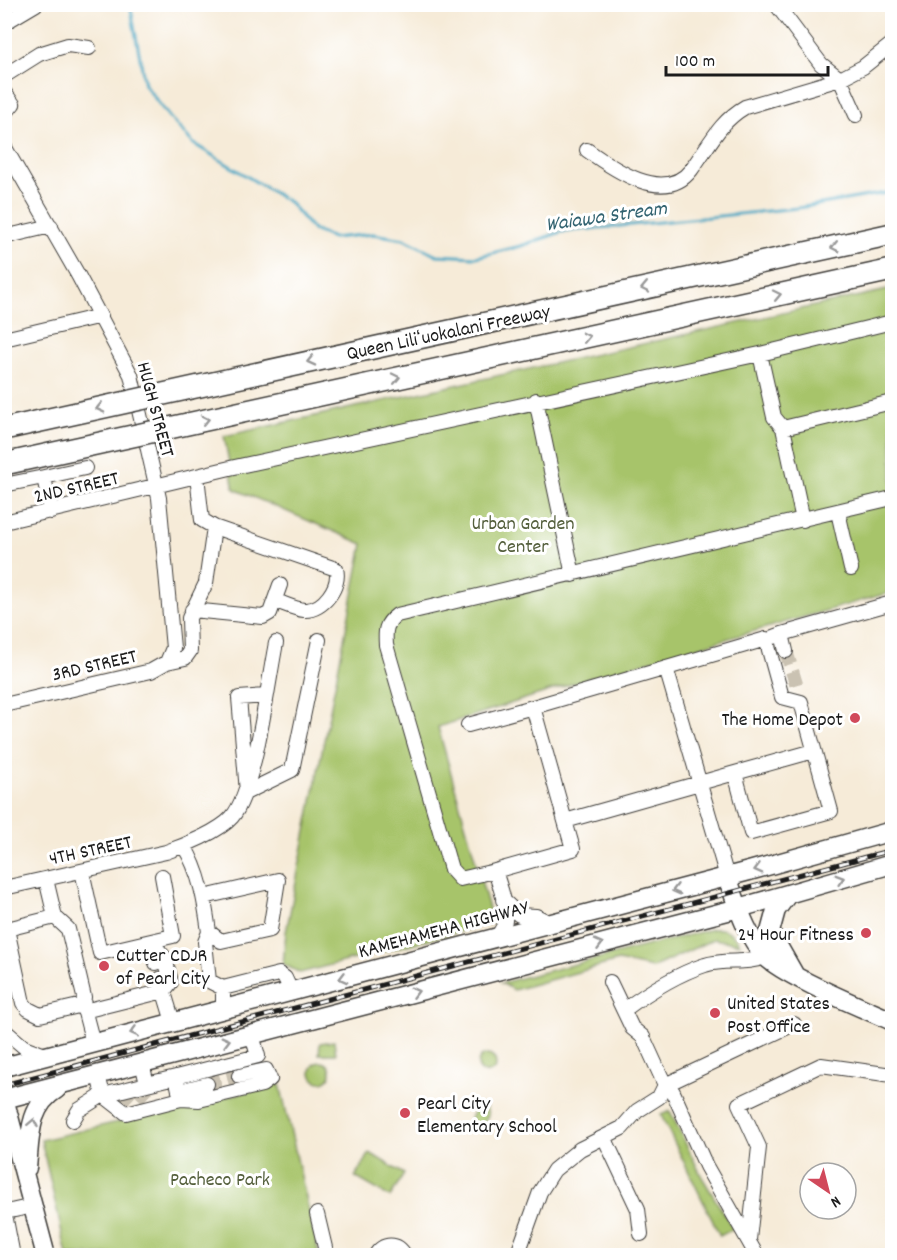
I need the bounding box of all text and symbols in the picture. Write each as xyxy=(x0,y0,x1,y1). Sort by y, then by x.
scale bar xyxy=(666,39,828,77)
text: 100 m xyxy=(675,50,715,75)
water label: Waiawa Stream xyxy=(544,195,670,241)
one-way arrow xyxy=(831,239,841,252)
one-way arrow xyxy=(640,281,650,294)
one-way arrow xyxy=(772,290,782,303)
street label: Queen Liliʻuokalani Freeway xyxy=(344,298,554,369)
one-way arrow xyxy=(581,331,591,344)
one-way arrow xyxy=(306,354,316,367)
street label: HUGH STREET xyxy=(128,359,180,461)
one-way arrow xyxy=(391,373,401,386)
one-way arrow xyxy=(95,401,105,414)
one-way arrow xyxy=(200,414,210,427)
street label: 2ND STREET xyxy=(32,466,122,512)
park label: Urban Garden Center xyxy=(471,511,575,562)
street label: 3RD STREET xyxy=(50,644,140,690)
place label: The Home Depot xyxy=(722,707,843,735)
marker: The Home Depot xyxy=(848,711,862,725)
street label: 4TH STREET xyxy=(47,830,135,874)
one-way arrow xyxy=(753,862,764,874)
one-way arrow xyxy=(835,874,845,886)
one-way arrow xyxy=(671,883,682,895)
street label: KAMEHAMEHA HIGHWAY xyxy=(356,895,533,967)
place label: 24 Hour Fitness xyxy=(738,922,854,950)
marker: 24 Hour Fitness xyxy=(859,926,873,940)
one-way arrow xyxy=(593,939,604,951)
place label: Cutter CDJR of Pearl City xyxy=(116,943,210,994)
marker: Cutter CDJR of Pearl City xyxy=(97,959,111,973)
one-way arrow xyxy=(338,970,348,983)
one-way arrow xyxy=(410,987,420,1000)
place label: United States Post Office xyxy=(727,991,830,1042)
marker: United States Post Office xyxy=(708,1006,722,1020)
one-way arrow xyxy=(129,1025,139,1038)
one-way arrow xyxy=(221,1036,231,1049)
place label: Pearl City Elementary School xyxy=(417,1091,557,1142)
marker: Pearl City Elementary School xyxy=(398,1106,412,1120)
one-way arrow xyxy=(26,1118,38,1127)
north arrow xyxy=(798,1161,858,1221)
park label: Pacheco Park xyxy=(170,1167,270,1195)
text: N xyxy=(825,1190,845,1213)

